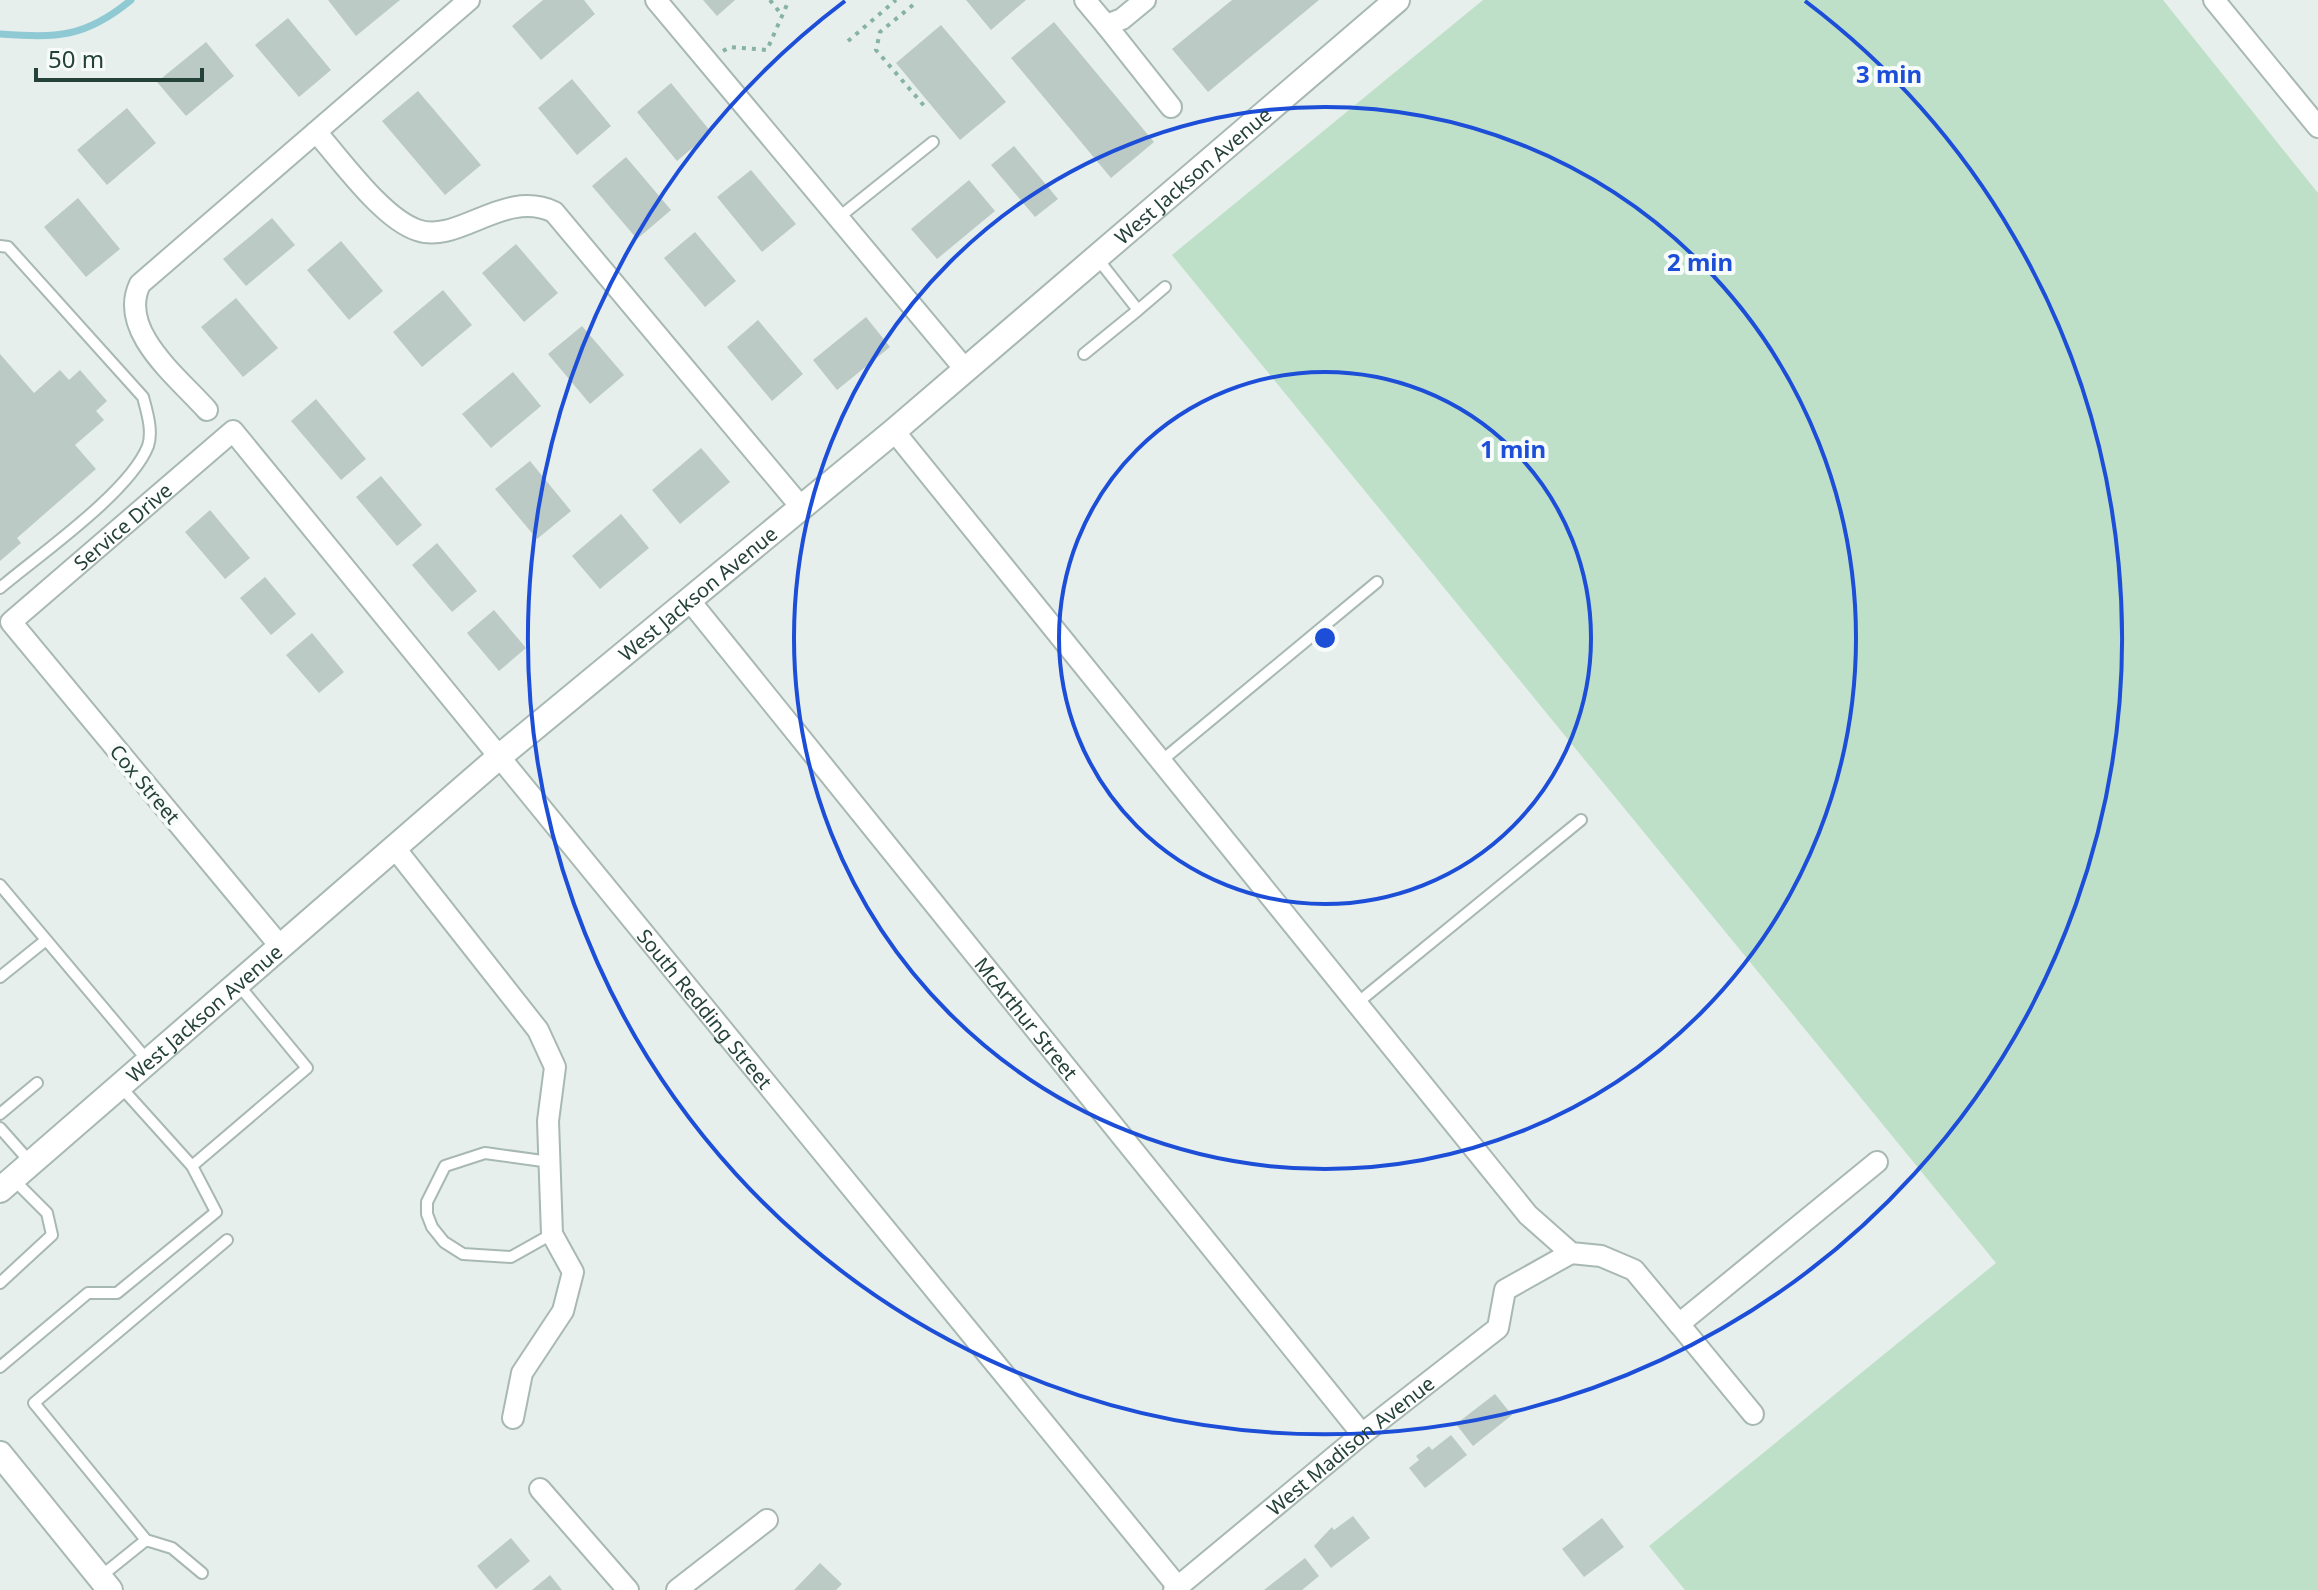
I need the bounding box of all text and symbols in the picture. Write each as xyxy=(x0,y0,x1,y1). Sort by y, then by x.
scale bar xyxy=(36,32,202,82)
text: 50 m xyxy=(48,42,104,75)
text: 3 min xyxy=(1856,57,1922,90)
street label: West Jackson Avenue xyxy=(1109,100,1277,250)
text: 2 min xyxy=(1667,245,1733,278)
text: 1 min xyxy=(1480,432,1546,465)
street label: Service Drive xyxy=(68,476,177,576)
street label: West Jackson Avenue xyxy=(612,520,782,667)
centre of rings xyxy=(1311,624,1339,652)
street label: Cox Street xyxy=(104,739,186,829)
street label: South Redding Street xyxy=(632,923,779,1094)
street label: West Jackson Avenue xyxy=(120,938,288,1088)
street label: McArthur Street xyxy=(969,951,1084,1085)
street label: West Madison Avenue xyxy=(1261,1369,1439,1521)

